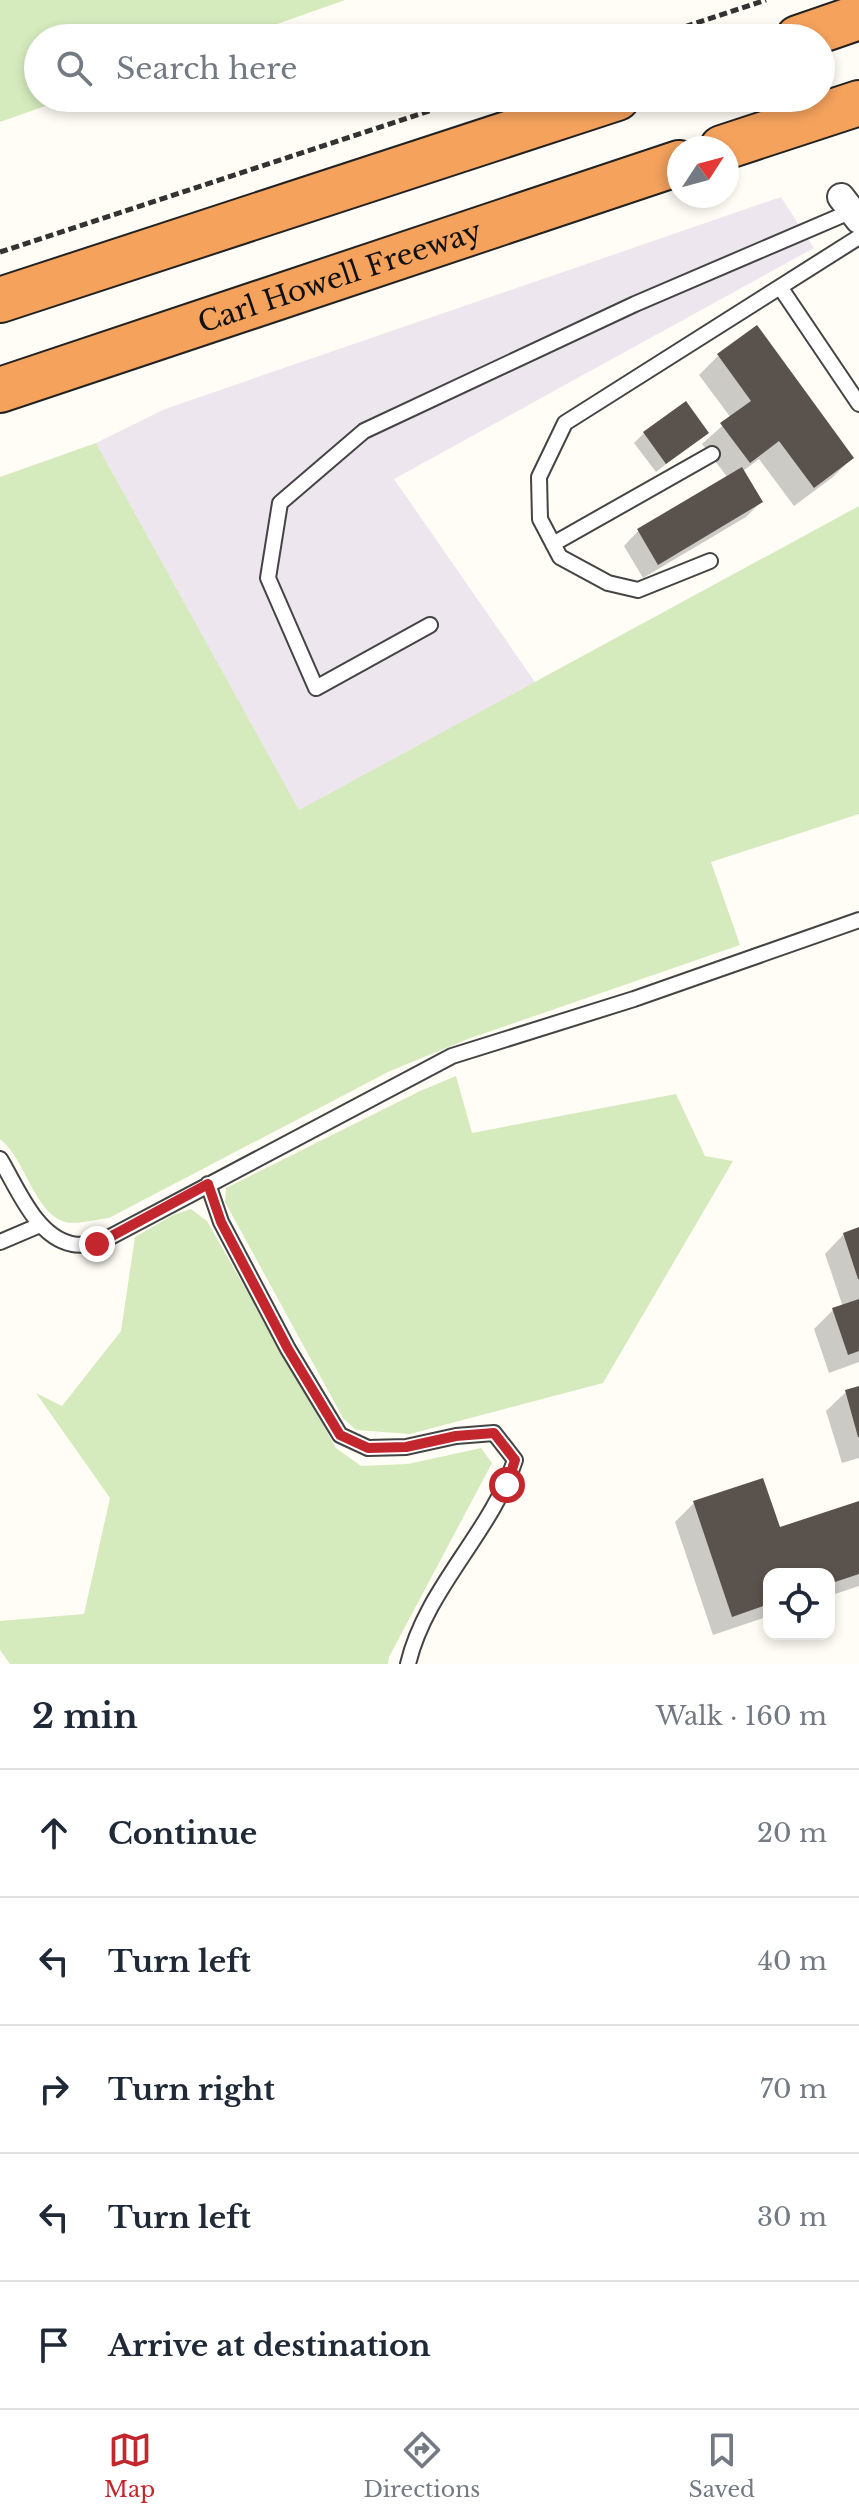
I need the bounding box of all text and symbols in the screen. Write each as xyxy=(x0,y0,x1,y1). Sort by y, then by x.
search box xyxy=(24,24,835,112)
icon: search xyxy=(52,46,96,90)
text: Search here xyxy=(116,50,297,87)
north arrow xyxy=(667,136,739,208)
street label: Carl Howell Freeway xyxy=(193,213,486,340)
route end xyxy=(79,1226,115,1262)
route start xyxy=(489,1467,525,1503)
map controls xyxy=(763,1568,835,1640)
button: locate xyxy=(763,1568,835,1640)
text: 2 min xyxy=(32,1695,138,1737)
text: Walk · 160 m xyxy=(656,1700,827,1732)
icon: ahead xyxy=(32,1811,76,1855)
text: Continue xyxy=(108,1815,257,1852)
text: 20 m xyxy=(757,1817,827,1849)
icon: left xyxy=(32,1939,76,1983)
text: Turn left xyxy=(108,1943,251,1980)
text: 40 m xyxy=(758,1945,827,1977)
icon: right xyxy=(32,2067,76,2111)
text: Turn right xyxy=(108,2071,275,2108)
text: 70 m xyxy=(760,2073,827,2105)
icon: left xyxy=(32,2195,76,2239)
text: Turn left xyxy=(108,2199,251,2236)
text: 30 m xyxy=(757,2201,827,2233)
icon: arrive xyxy=(32,2323,76,2367)
text: Arrive at destination xyxy=(108,2327,431,2364)
tab: Map xyxy=(104,2428,155,2503)
tab: Directions xyxy=(363,2428,480,2503)
tab: Saved xyxy=(689,2428,755,2503)

